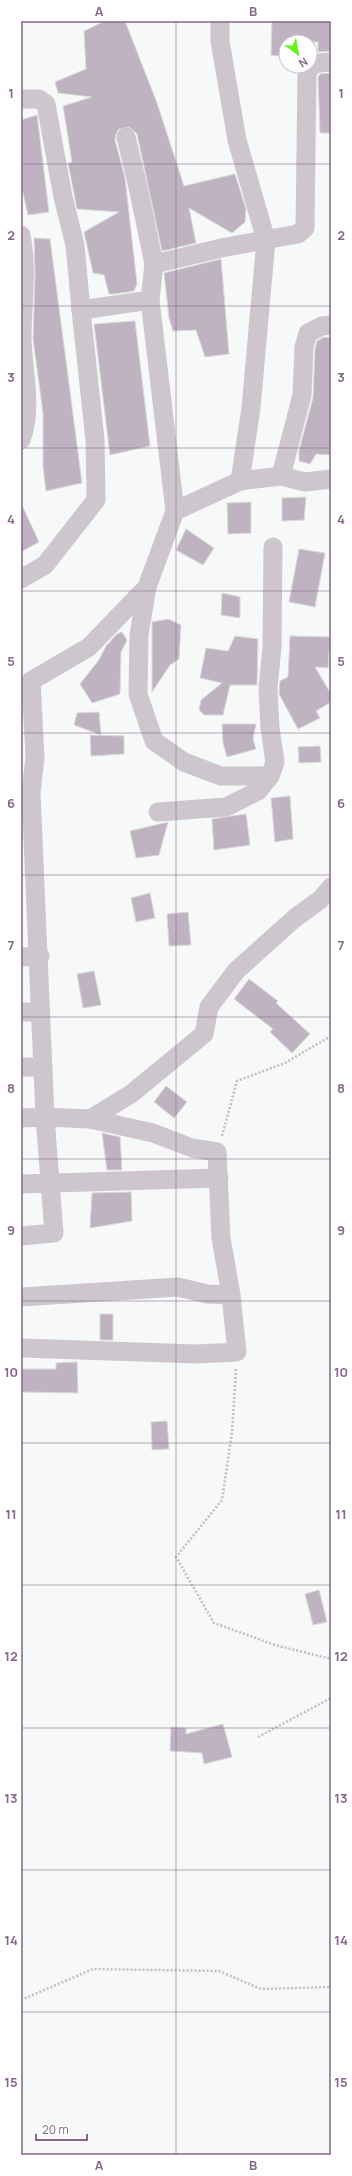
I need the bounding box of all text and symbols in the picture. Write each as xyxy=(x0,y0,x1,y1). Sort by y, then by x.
text: A xyxy=(95,2,104,20)
text: B xyxy=(249,2,257,20)
north arrow xyxy=(278,34,318,74)
text: N xyxy=(296,54,311,71)
text: 1 xyxy=(8,84,14,102)
text: 1 xyxy=(338,84,344,102)
text: 2 xyxy=(7,226,15,244)
text: 2 xyxy=(337,226,345,244)
text: 3 xyxy=(7,368,15,386)
text: 3 xyxy=(337,368,345,386)
text: 4 xyxy=(7,510,15,528)
text: 4 xyxy=(337,510,345,528)
text: 5 xyxy=(7,652,15,670)
text: 5 xyxy=(337,652,345,670)
text: 6 xyxy=(7,794,15,812)
text: 6 xyxy=(337,794,345,812)
text: 7 xyxy=(8,936,15,954)
text: 7 xyxy=(338,936,345,954)
text: 8 xyxy=(7,1079,15,1097)
text: 8 xyxy=(337,1079,345,1097)
text: 9 xyxy=(7,1221,15,1239)
text: 9 xyxy=(337,1221,345,1239)
text: 10 xyxy=(4,1363,18,1381)
text: 10 xyxy=(334,1363,348,1381)
text: 11 xyxy=(5,1505,17,1523)
text: 11 xyxy=(335,1505,347,1523)
text: 12 xyxy=(4,1647,18,1665)
text: 12 xyxy=(334,1647,348,1665)
text: 13 xyxy=(4,1789,18,1807)
text: 13 xyxy=(334,1789,348,1807)
text: 14 xyxy=(4,1931,18,1949)
text: 14 xyxy=(334,1931,348,1949)
text: 15 xyxy=(4,2073,18,2091)
text: 15 xyxy=(334,2073,348,2091)
scale bar xyxy=(36,2116,87,2142)
text: 20 m xyxy=(42,2121,69,2138)
text: A xyxy=(95,2156,104,2174)
text: B xyxy=(249,2156,257,2174)

